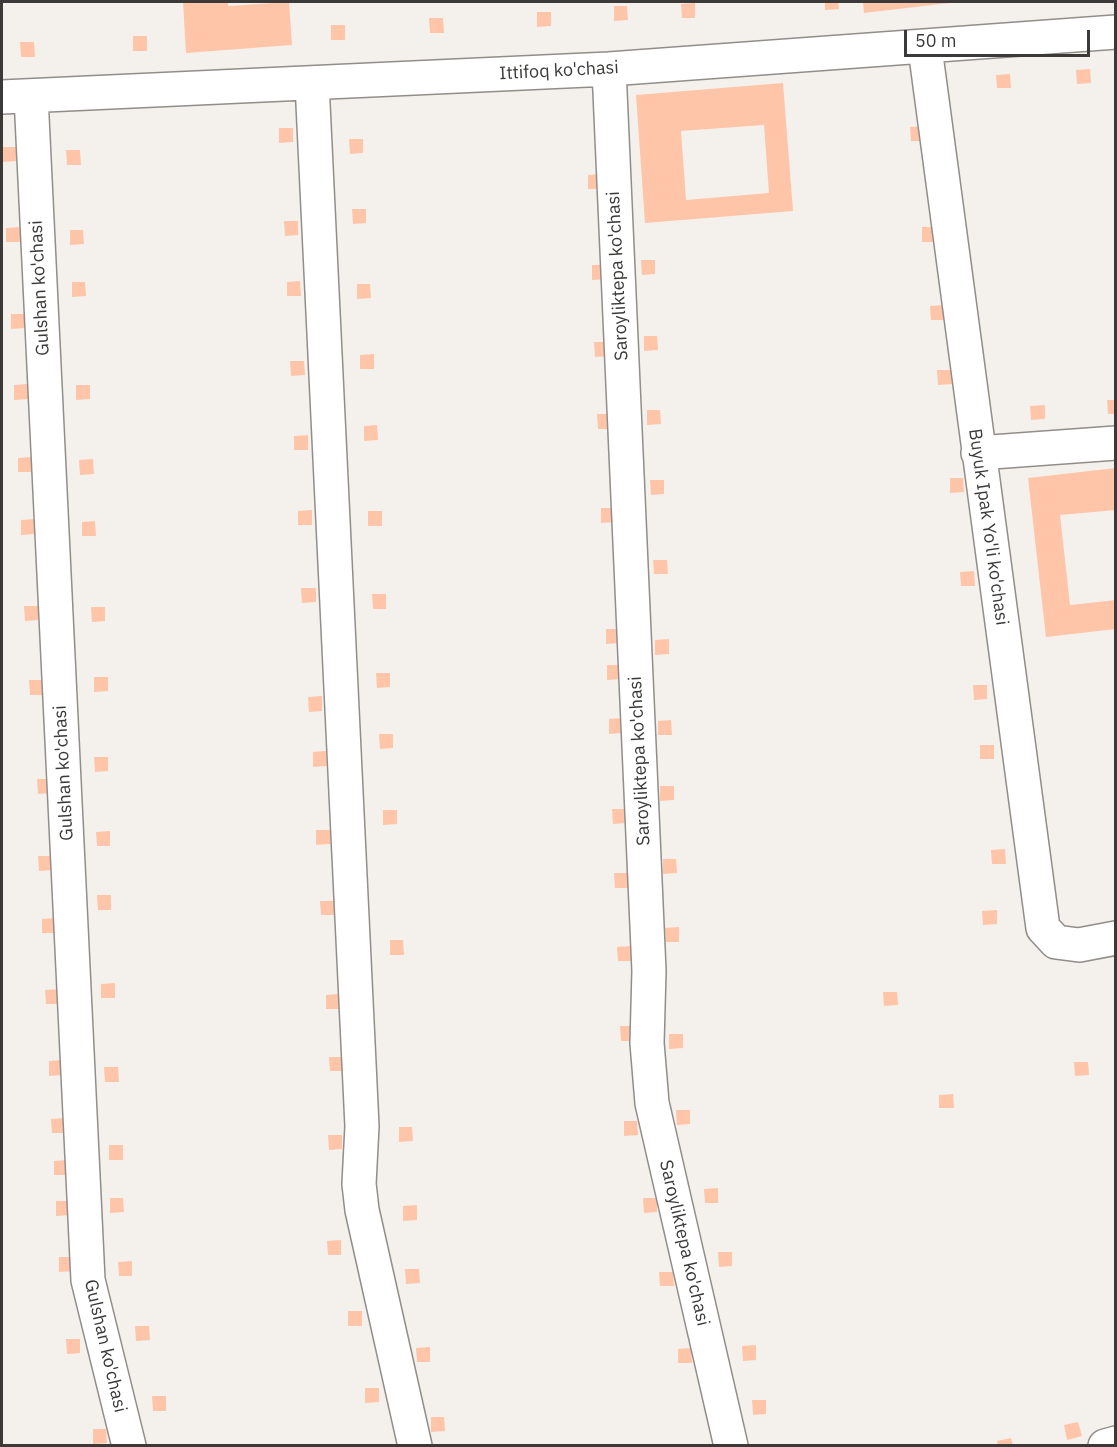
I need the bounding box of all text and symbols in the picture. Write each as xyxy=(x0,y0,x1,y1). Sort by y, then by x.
scale bar xyxy=(907,18,1093,56)
text: 50 m xyxy=(915,29,957,52)
street label: Ittifoq ko'chasi xyxy=(499,57,619,85)
street label: Saroyliktepa ko'chasi xyxy=(603,191,633,361)
street label: Gulshan ko'chasi xyxy=(26,220,54,356)
street label: Buyuk Ipak Yo'li ko'chasi xyxy=(963,427,1013,627)
street label: Saroyliktepa ko'chasi xyxy=(625,676,655,846)
street label: Gulshan ko'chasi xyxy=(50,705,78,841)
street label: Saroyliktepa ko'chasi xyxy=(654,1158,714,1328)
street label: Gulshan ko'chasi xyxy=(79,1277,131,1415)

